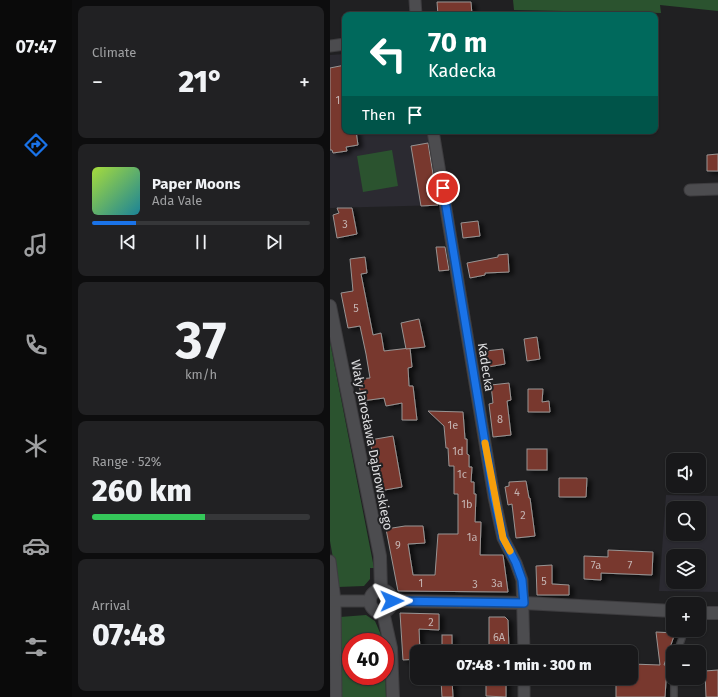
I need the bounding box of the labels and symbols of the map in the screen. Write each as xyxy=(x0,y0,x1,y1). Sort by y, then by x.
house number: 1 xyxy=(336,94,340,107)
pin xyxy=(426,171,460,205)
house number: 3 xyxy=(342,218,348,231)
house number: 5 xyxy=(353,302,359,315)
street label: Kadecka xyxy=(475,342,497,392)
street label: Wały Jarosława Dąbrowskiego xyxy=(348,359,396,531)
house number: 8 xyxy=(497,413,503,426)
house number: 1e xyxy=(448,419,458,432)
house number: 1d xyxy=(452,445,464,458)
house number: 1c xyxy=(457,468,467,481)
house number: 4 xyxy=(514,486,520,499)
house number: 1b xyxy=(461,498,473,511)
house number: 2 xyxy=(520,509,526,522)
house number: 1a xyxy=(467,531,477,544)
house number: 9 xyxy=(395,539,401,552)
house number: 7a xyxy=(591,559,601,572)
house number: 7 xyxy=(628,559,633,572)
house number: 5 xyxy=(541,575,547,588)
house number: 1 xyxy=(419,577,423,590)
house number: 3a xyxy=(491,577,503,590)
house number: 3 xyxy=(472,578,478,591)
position arrow xyxy=(371,580,413,622)
house number: 2 xyxy=(428,616,434,629)
house number: 6A xyxy=(493,631,506,644)
speed limit sign: 40 xyxy=(342,633,394,685)

